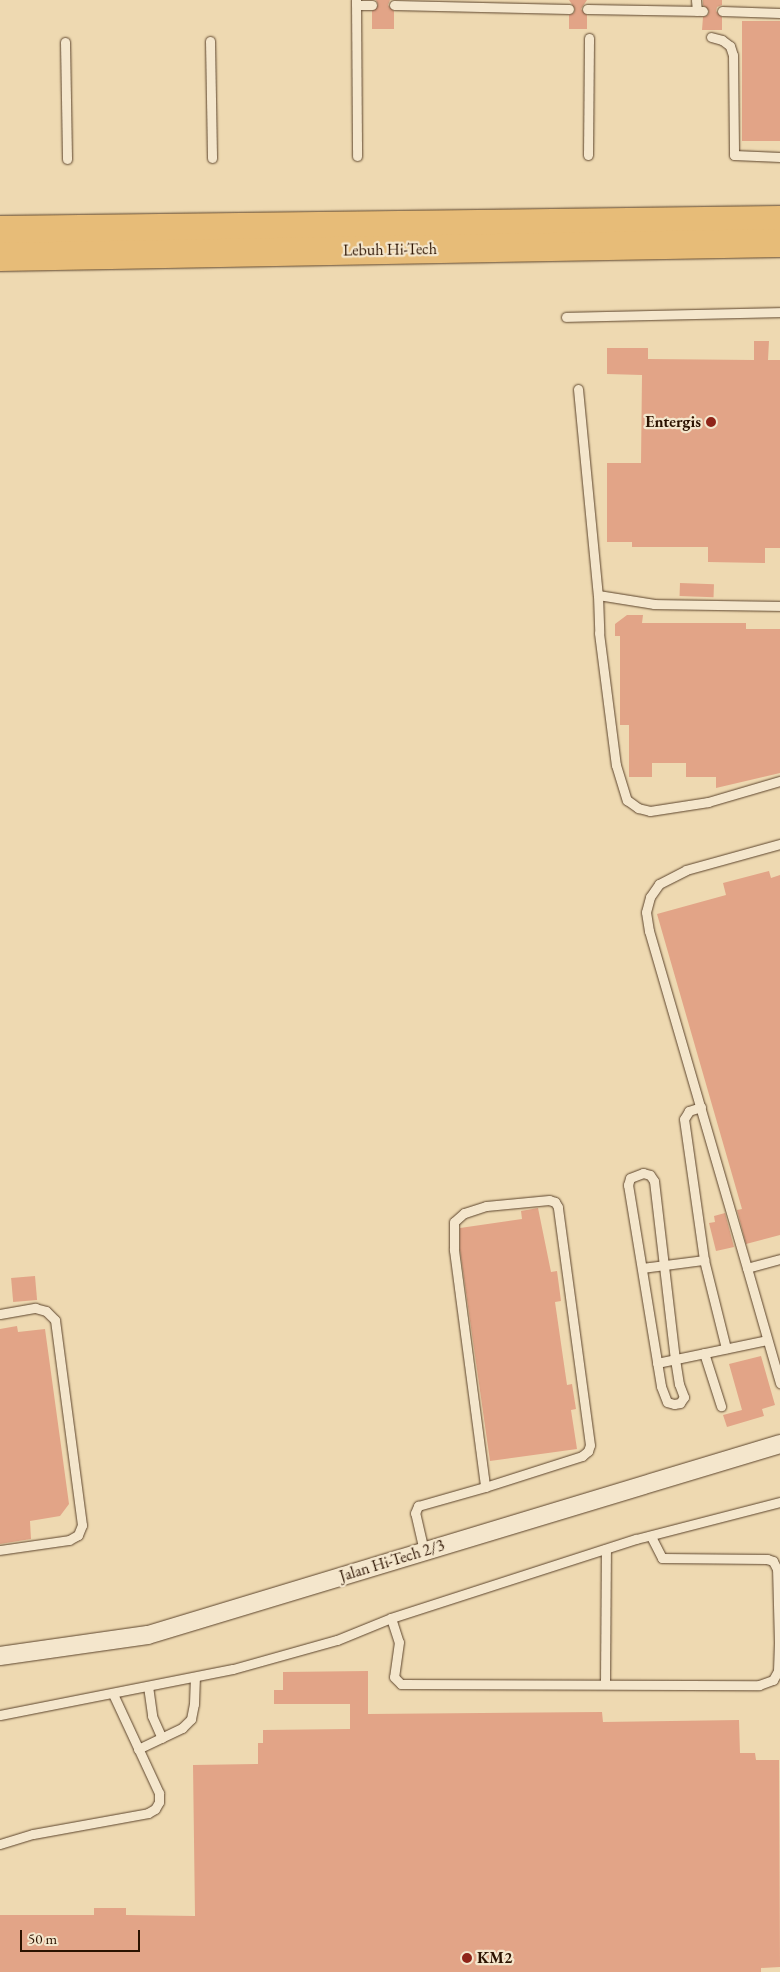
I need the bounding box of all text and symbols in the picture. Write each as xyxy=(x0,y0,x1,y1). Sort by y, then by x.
street label: Lebuh Hi-Tech xyxy=(343,240,437,260)
place label: Entergis xyxy=(645,412,701,432)
marker: Entergis xyxy=(705,416,717,428)
street label: Jalan Hi-Tech 2/3 xyxy=(337,1536,447,1586)
scale bar xyxy=(22,1920,142,1952)
text: 50 m xyxy=(28,1929,57,1948)
place label: KM2 xyxy=(477,1948,512,1968)
marker: KM2 xyxy=(461,1952,473,1964)

